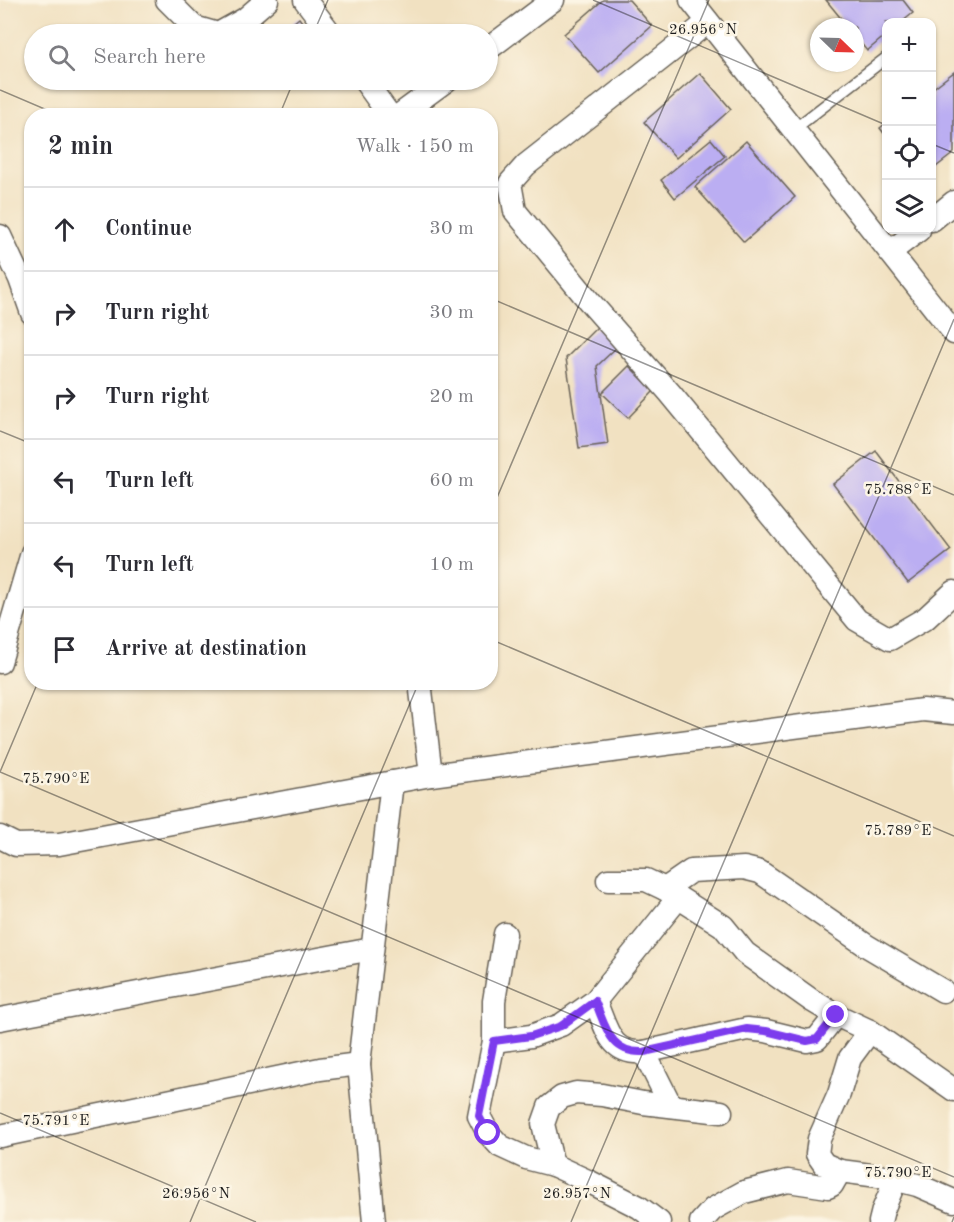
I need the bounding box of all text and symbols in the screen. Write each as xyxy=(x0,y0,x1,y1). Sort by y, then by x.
north arrow xyxy=(810,18,864,72)
map controls xyxy=(882,18,936,234)
button: + xyxy=(882,18,936,72)
text: 26.956°N xyxy=(669,23,737,38)
search box xyxy=(24,24,498,90)
icon: search xyxy=(45,41,78,74)
text: Search here xyxy=(93,46,206,68)
button: − xyxy=(882,72,936,126)
button: locate xyxy=(882,126,936,180)
text: 2 min xyxy=(48,134,113,160)
text: Walk · 150 m xyxy=(355,137,474,157)
button: layers xyxy=(882,180,936,234)
icon: ahead xyxy=(48,213,81,246)
text: Continue xyxy=(105,218,192,240)
text: 30 m xyxy=(429,219,474,239)
icon: right xyxy=(48,297,81,330)
text: Turn right xyxy=(105,302,209,324)
text: 30 m xyxy=(429,303,474,323)
icon: right xyxy=(48,381,81,414)
text: Turn right xyxy=(105,386,209,408)
text: 20 m xyxy=(429,387,474,407)
icon: left xyxy=(48,465,81,498)
text: Turn left xyxy=(105,470,194,492)
text: 60 m xyxy=(429,471,474,491)
text: 75.788°E xyxy=(865,483,931,498)
icon: left xyxy=(48,549,81,582)
text: Turn left xyxy=(105,554,194,576)
text: 10 m xyxy=(429,555,474,575)
icon: arrive xyxy=(48,633,81,666)
text: Arrive at destination xyxy=(105,638,307,660)
text: 75.790°E xyxy=(23,772,89,787)
text: 75.789°E xyxy=(865,824,931,839)
route end xyxy=(822,1001,848,1027)
text: 75.791°E xyxy=(23,1114,89,1129)
route start xyxy=(474,1119,500,1145)
text: 75.790°E xyxy=(865,1166,931,1181)
text: 26.956°N xyxy=(162,1187,230,1202)
text: 26.957°N xyxy=(543,1187,611,1202)

